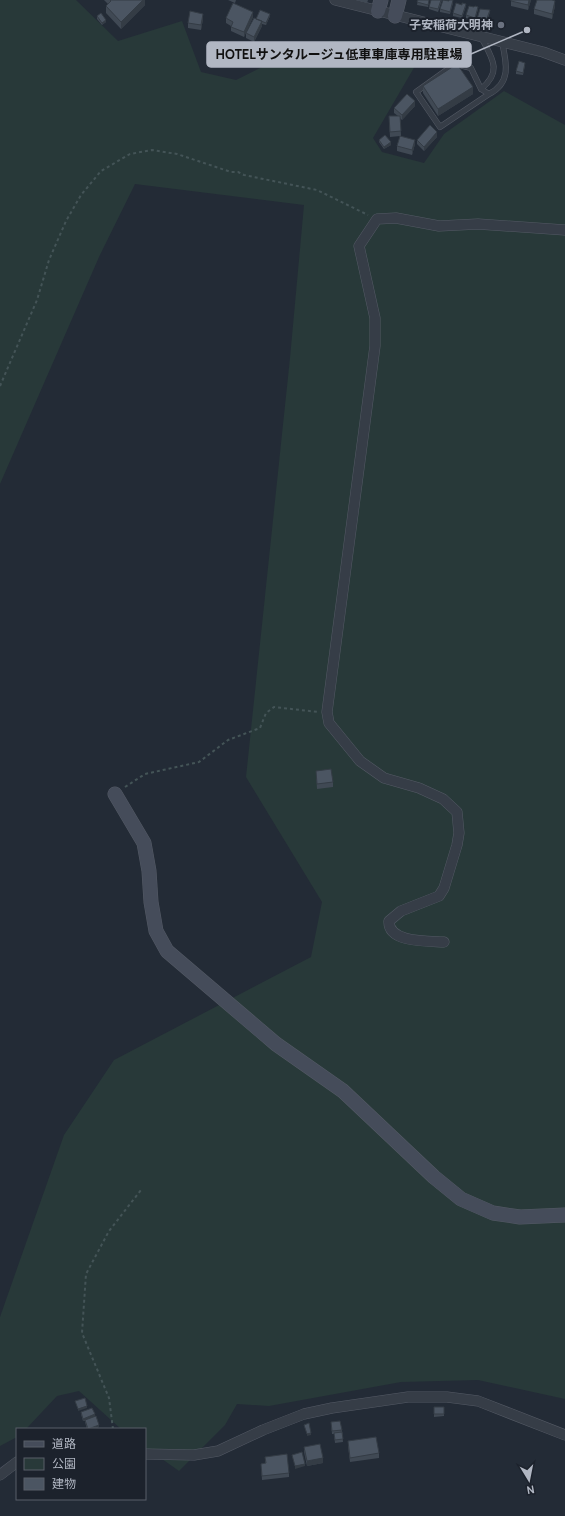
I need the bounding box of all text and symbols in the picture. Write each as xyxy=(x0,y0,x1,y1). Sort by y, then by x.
place label: 子安稲荷大明神 xyxy=(409,17,493,32)
marker: 子安稲荷大明神 xyxy=(496,20,506,30)
callout: HOTELサンタルージュ低車車庫専用駐車場 xyxy=(207,42,471,67)
text: HOTELサンタルージュ低車車庫専用駐車場 xyxy=(215,46,463,62)
legend xyxy=(16,1428,146,1500)
text: 道路 xyxy=(52,1436,76,1451)
text: 公園 xyxy=(52,1456,76,1471)
north arrow xyxy=(509,1460,549,1500)
text: 建物 xyxy=(52,1476,76,1491)
text: N xyxy=(526,1482,536,1497)

